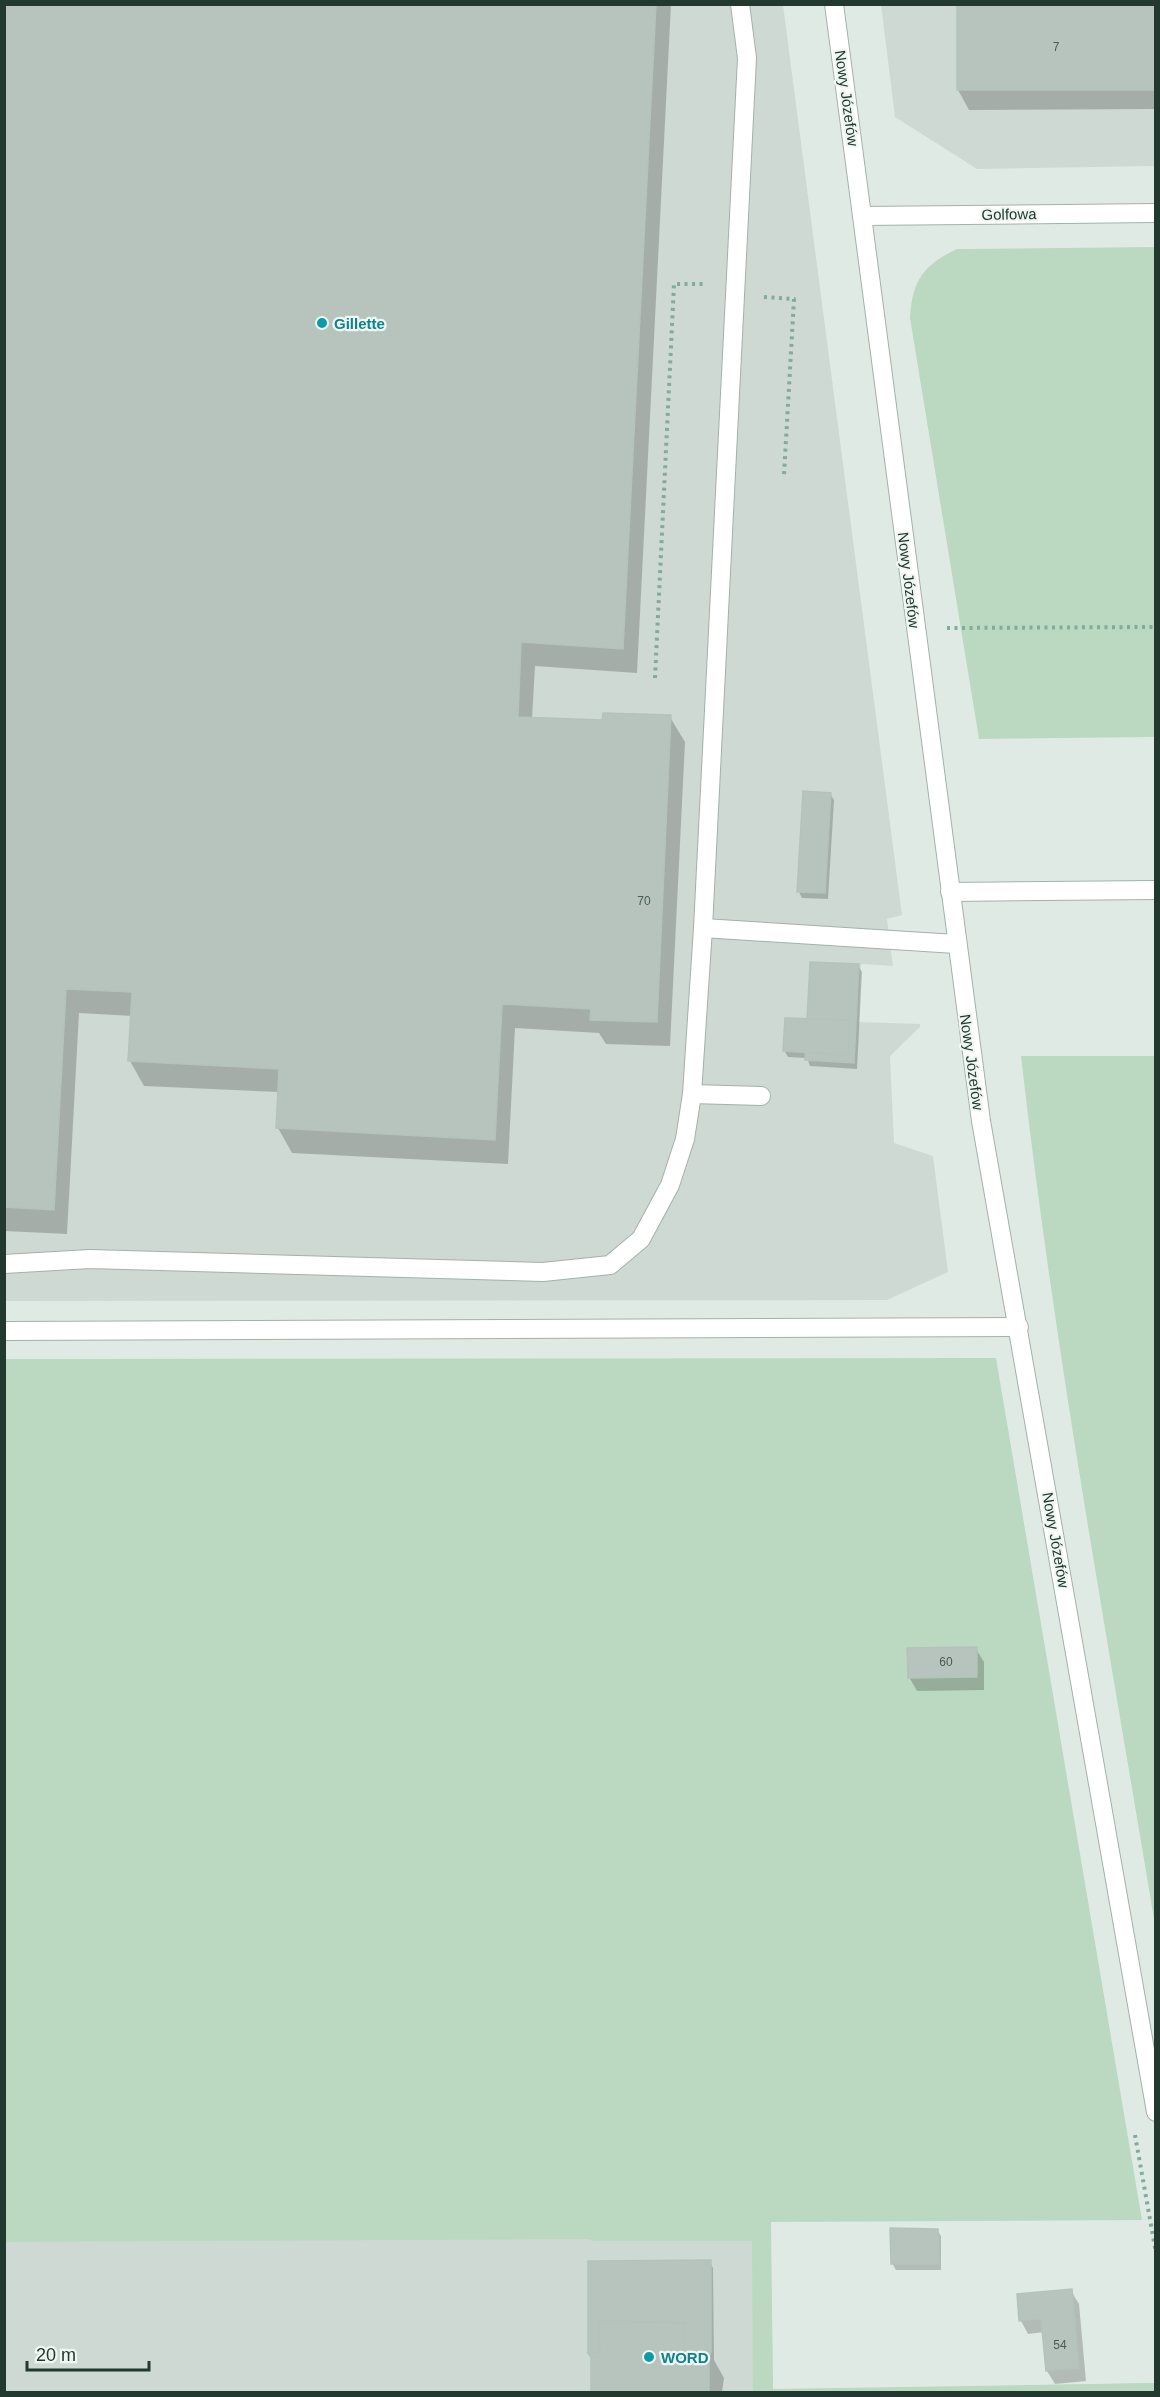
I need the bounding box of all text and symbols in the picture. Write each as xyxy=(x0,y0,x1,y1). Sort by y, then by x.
house number: 7 xyxy=(1053,40,1060,54)
street label: Nowy Józefów xyxy=(832,49,862,147)
street label: Golfowa xyxy=(981,205,1037,223)
place label: Gillette xyxy=(334,315,385,332)
marker: Gillette xyxy=(315,316,329,330)
street label: Nowy Józefów xyxy=(895,531,923,629)
house number: 70 xyxy=(637,894,651,908)
street label: Nowy Józefów xyxy=(957,1013,987,1111)
street label: Nowy Józefów xyxy=(1039,1491,1073,1589)
house number: 60 xyxy=(939,1655,953,1669)
scale bar xyxy=(27,2334,148,2372)
house number: 54 xyxy=(1053,2338,1067,2352)
text: 20 m xyxy=(36,2345,76,2365)
place label: WORD xyxy=(661,2349,709,2366)
marker: WORD xyxy=(642,2350,656,2364)

